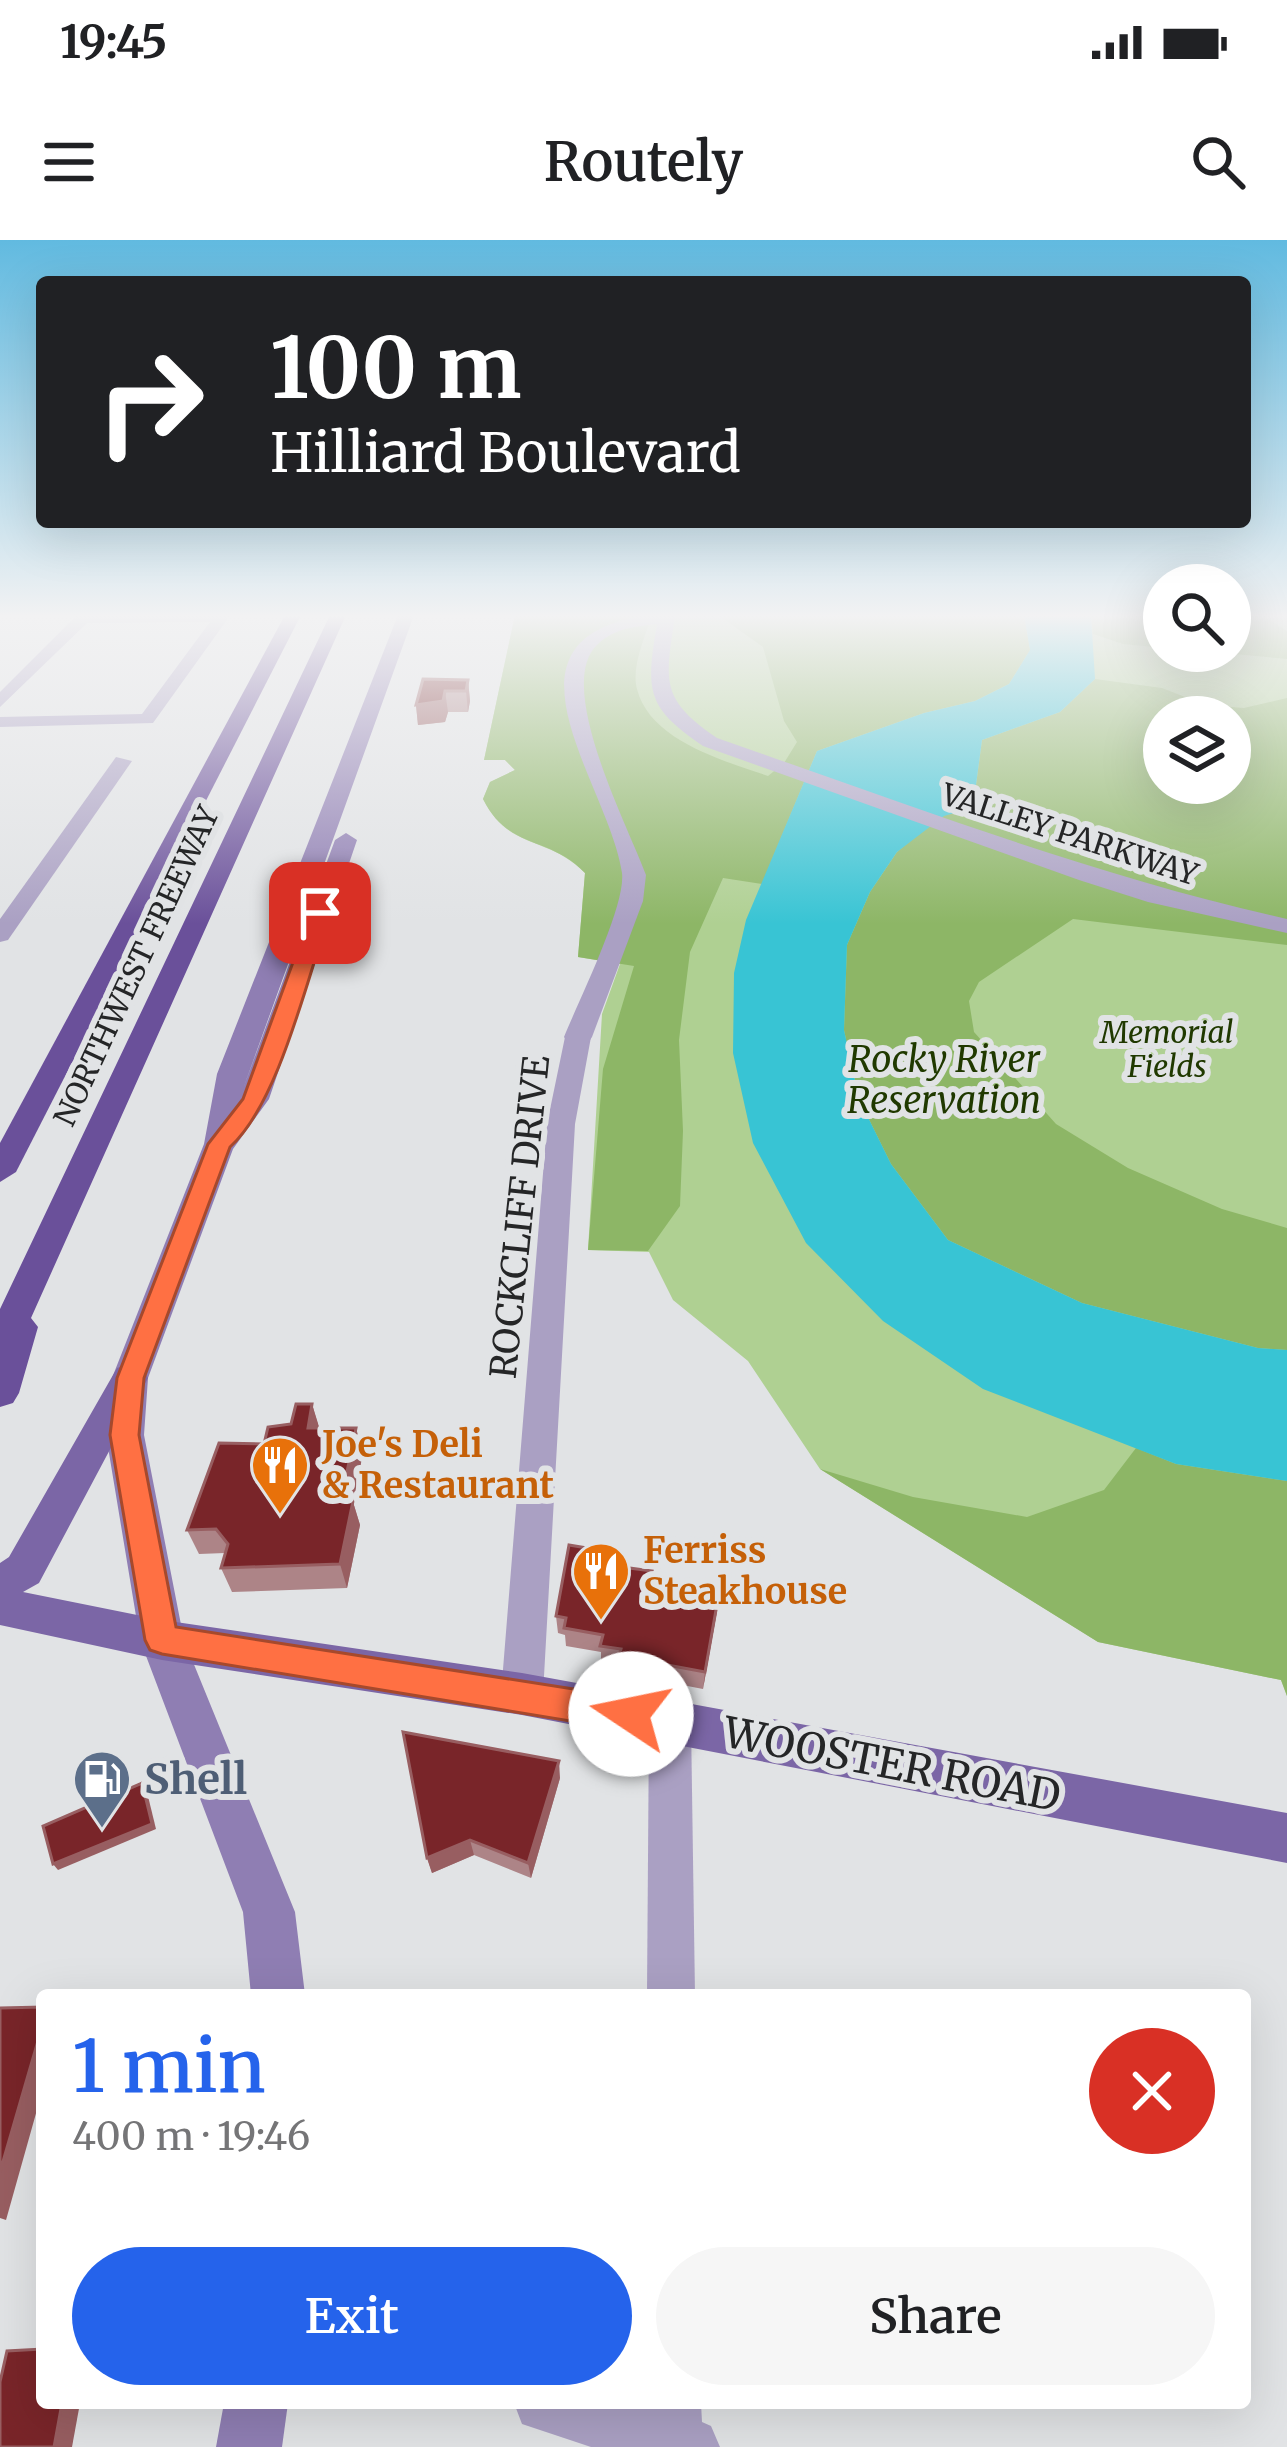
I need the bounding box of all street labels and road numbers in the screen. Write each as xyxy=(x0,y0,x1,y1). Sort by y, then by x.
street label: VALLEY PARKWAY xyxy=(936,774,1204,894)
street label: NORTHWEST FREEWAY xyxy=(45,800,227,1132)
street label: ROCKCLIFF DRIVE xyxy=(481,1053,559,1381)
street label: WOOSTER ROAD xyxy=(718,1706,1065,1822)

